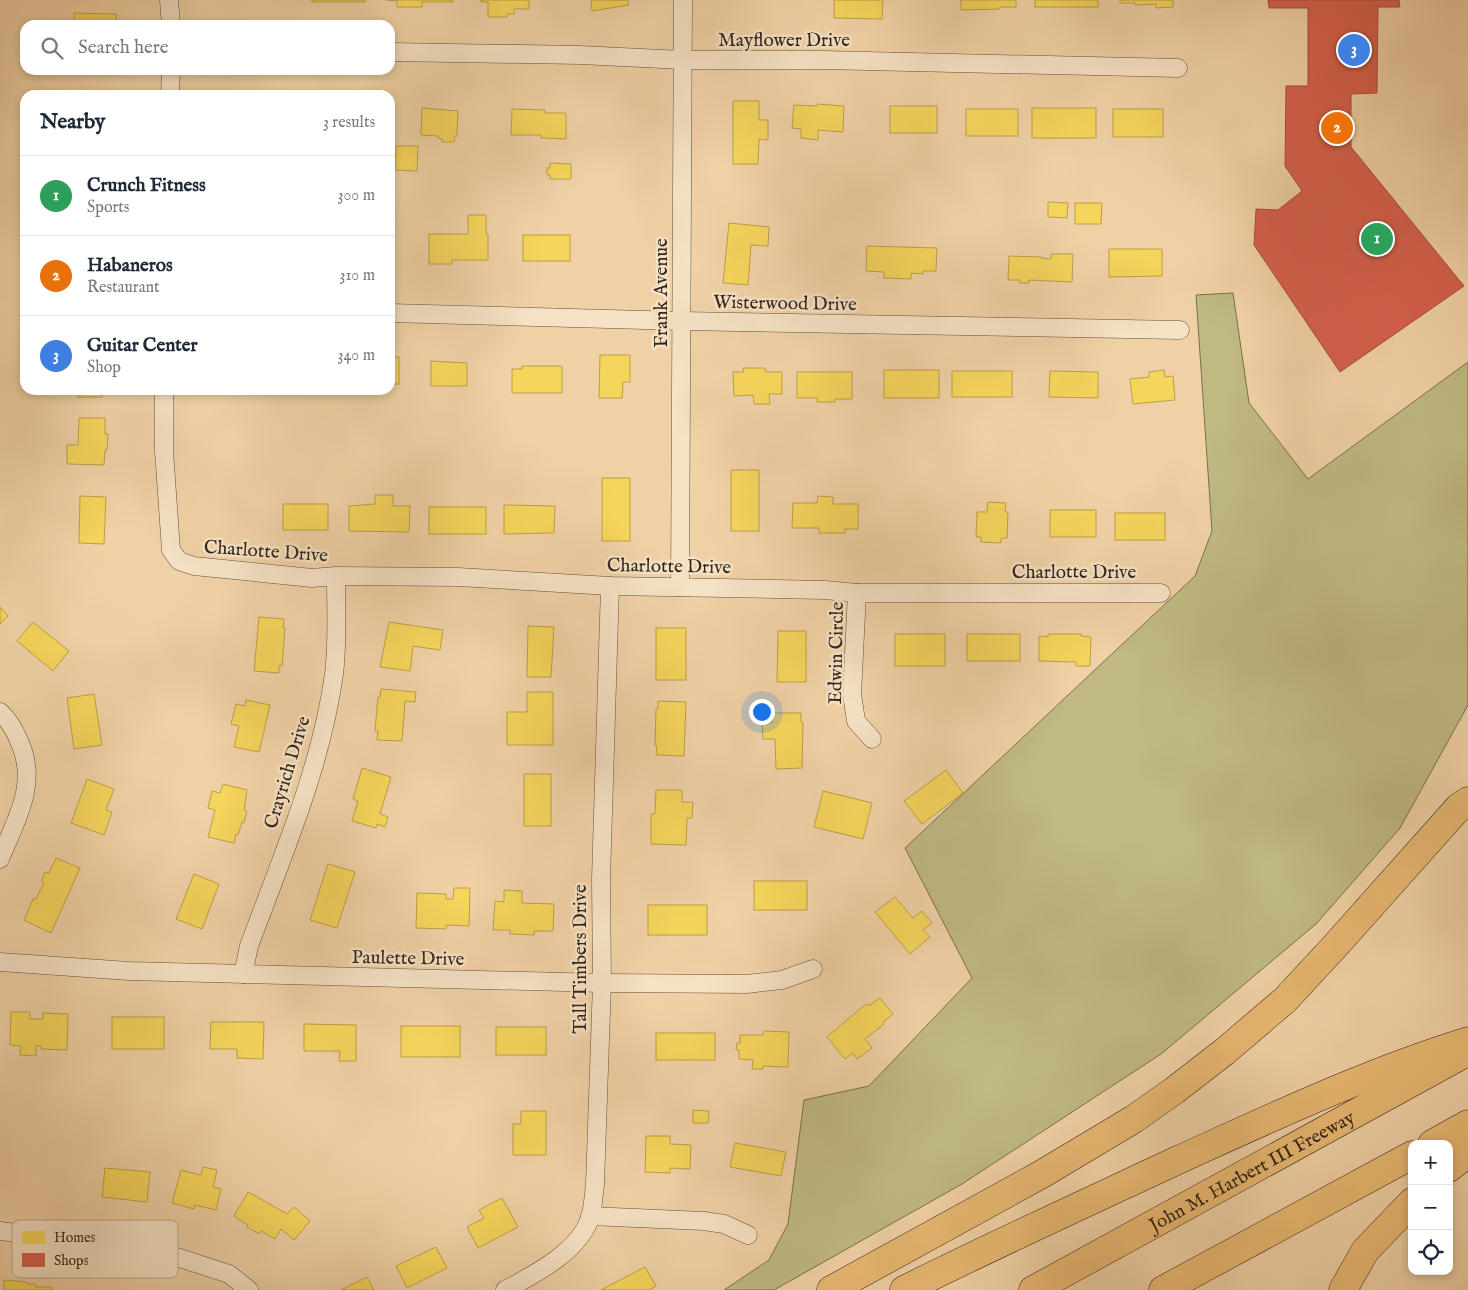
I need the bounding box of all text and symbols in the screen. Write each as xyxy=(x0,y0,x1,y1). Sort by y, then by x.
search box xyxy=(20,20,395,75)
street label: Mayflower Drive xyxy=(718,29,850,53)
pin: 3 xyxy=(1338,31,1370,69)
icon: search xyxy=(38,34,66,62)
text: Search here xyxy=(78,36,169,60)
text: Nearby xyxy=(40,109,105,136)
pin: 2 xyxy=(1321,109,1353,147)
text: 3 results xyxy=(323,113,375,133)
text: Crunch Fitness xyxy=(87,174,206,198)
text: 1 xyxy=(53,186,59,206)
text: 300 m xyxy=(337,186,375,206)
text: Sports xyxy=(87,198,129,218)
pin: 1 xyxy=(1361,220,1393,258)
street label: Frank Avenue xyxy=(650,238,674,348)
text: Habaneros xyxy=(87,254,173,278)
text: 2 xyxy=(52,266,60,286)
text: 310 m xyxy=(339,266,375,286)
text: Restaurant xyxy=(87,278,160,298)
street label: Wisterwood Drive xyxy=(713,291,857,317)
text: Guitar Center xyxy=(87,334,197,358)
text: 3 xyxy=(53,346,59,366)
text: 340 m xyxy=(337,346,375,366)
text: Shop xyxy=(87,358,121,378)
street label: Charlotte Drive xyxy=(203,536,329,568)
street label: Charlotte Drive xyxy=(607,554,732,580)
street label: Charlotte Drive xyxy=(1012,561,1136,585)
street label: Edwin Circle xyxy=(824,601,850,704)
your location xyxy=(749,699,775,725)
street label: Crayrich Drive xyxy=(259,713,317,832)
street label: Tall Timbers Drive xyxy=(569,884,593,1034)
street label: Paulette Drive xyxy=(351,946,465,972)
street label: John M. Harbert III Freeway xyxy=(1144,1106,1360,1239)
map controls xyxy=(1408,1140,1453,1275)
button: + xyxy=(1408,1140,1453,1185)
button: − xyxy=(1408,1185,1453,1230)
legend xyxy=(12,1220,178,1278)
text: Homes xyxy=(54,1229,96,1247)
button: locate xyxy=(1408,1230,1453,1275)
text: Shops xyxy=(54,1252,89,1270)

